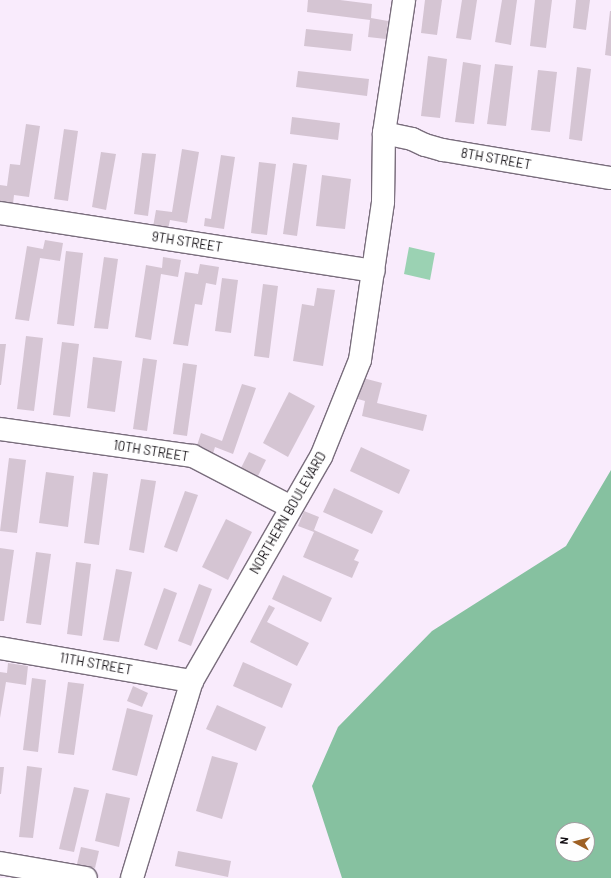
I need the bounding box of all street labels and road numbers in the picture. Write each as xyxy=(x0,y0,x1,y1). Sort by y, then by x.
street label: 8TH STREET xyxy=(460,145,532,173)
street label: 9TH STREET xyxy=(151,229,223,255)
street label: 10TH STREET xyxy=(112,437,190,465)
street label: NORTHERN BOULEVARD xyxy=(247,449,329,577)
street label: 11TH STREET xyxy=(58,650,134,678)

